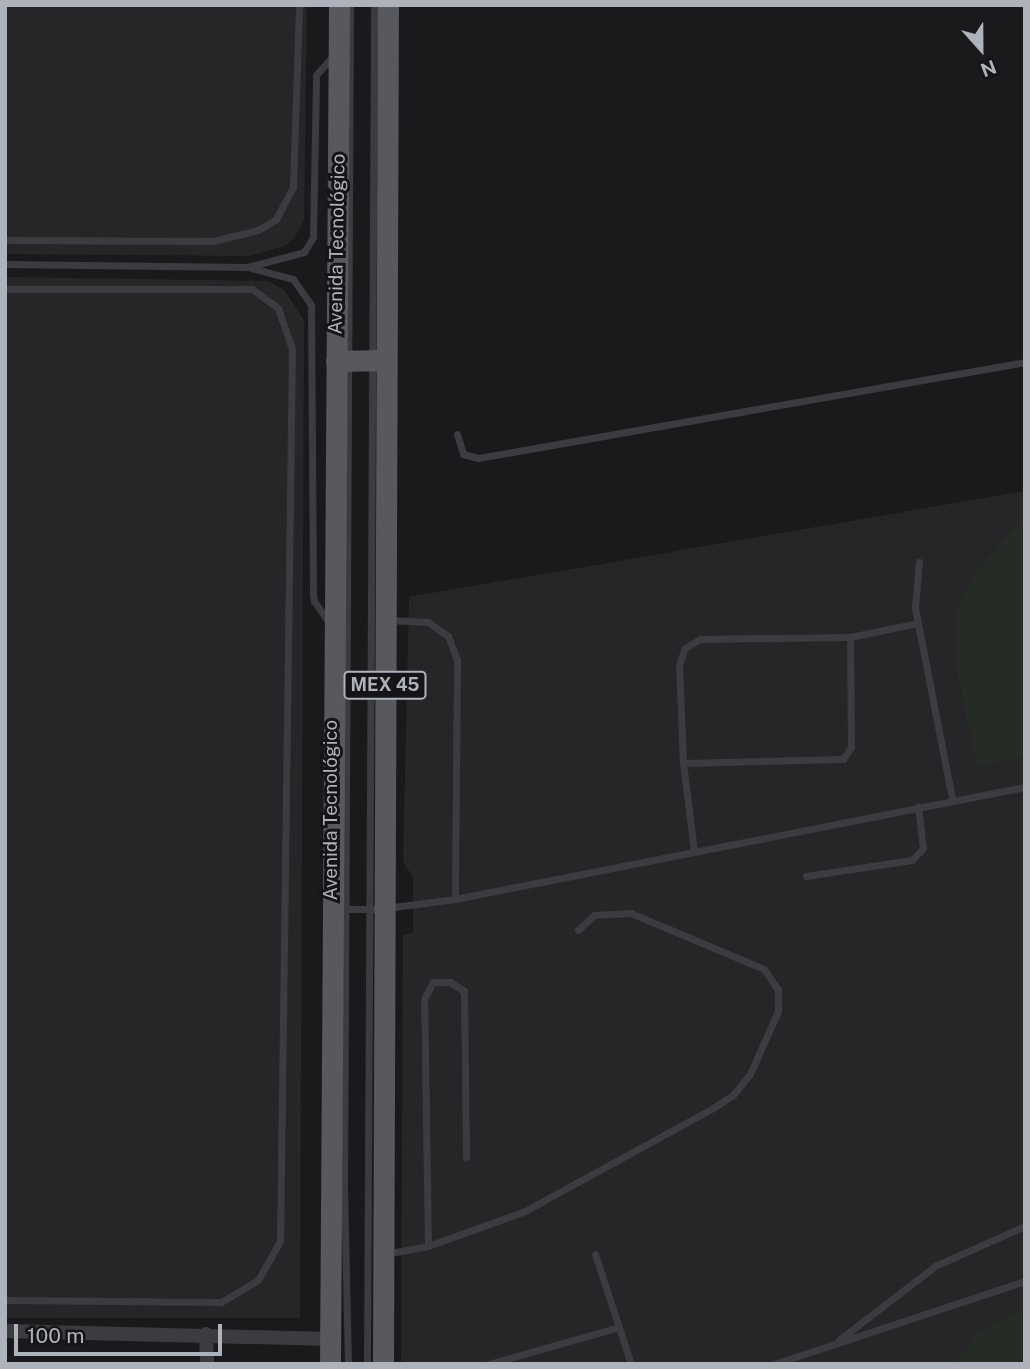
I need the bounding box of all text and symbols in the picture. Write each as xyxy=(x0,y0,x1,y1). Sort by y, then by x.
north arrow xyxy=(946,14,1016,84)
text: N xyxy=(978,56,999,82)
street label: Avenida Tecnológico xyxy=(324,153,350,335)
road number: MEX 45 xyxy=(343,670,427,700)
street label: Avenida Tecnológico xyxy=(320,720,342,900)
scale bar xyxy=(18,1310,226,1354)
text: 100 m xyxy=(27,1323,84,1348)

